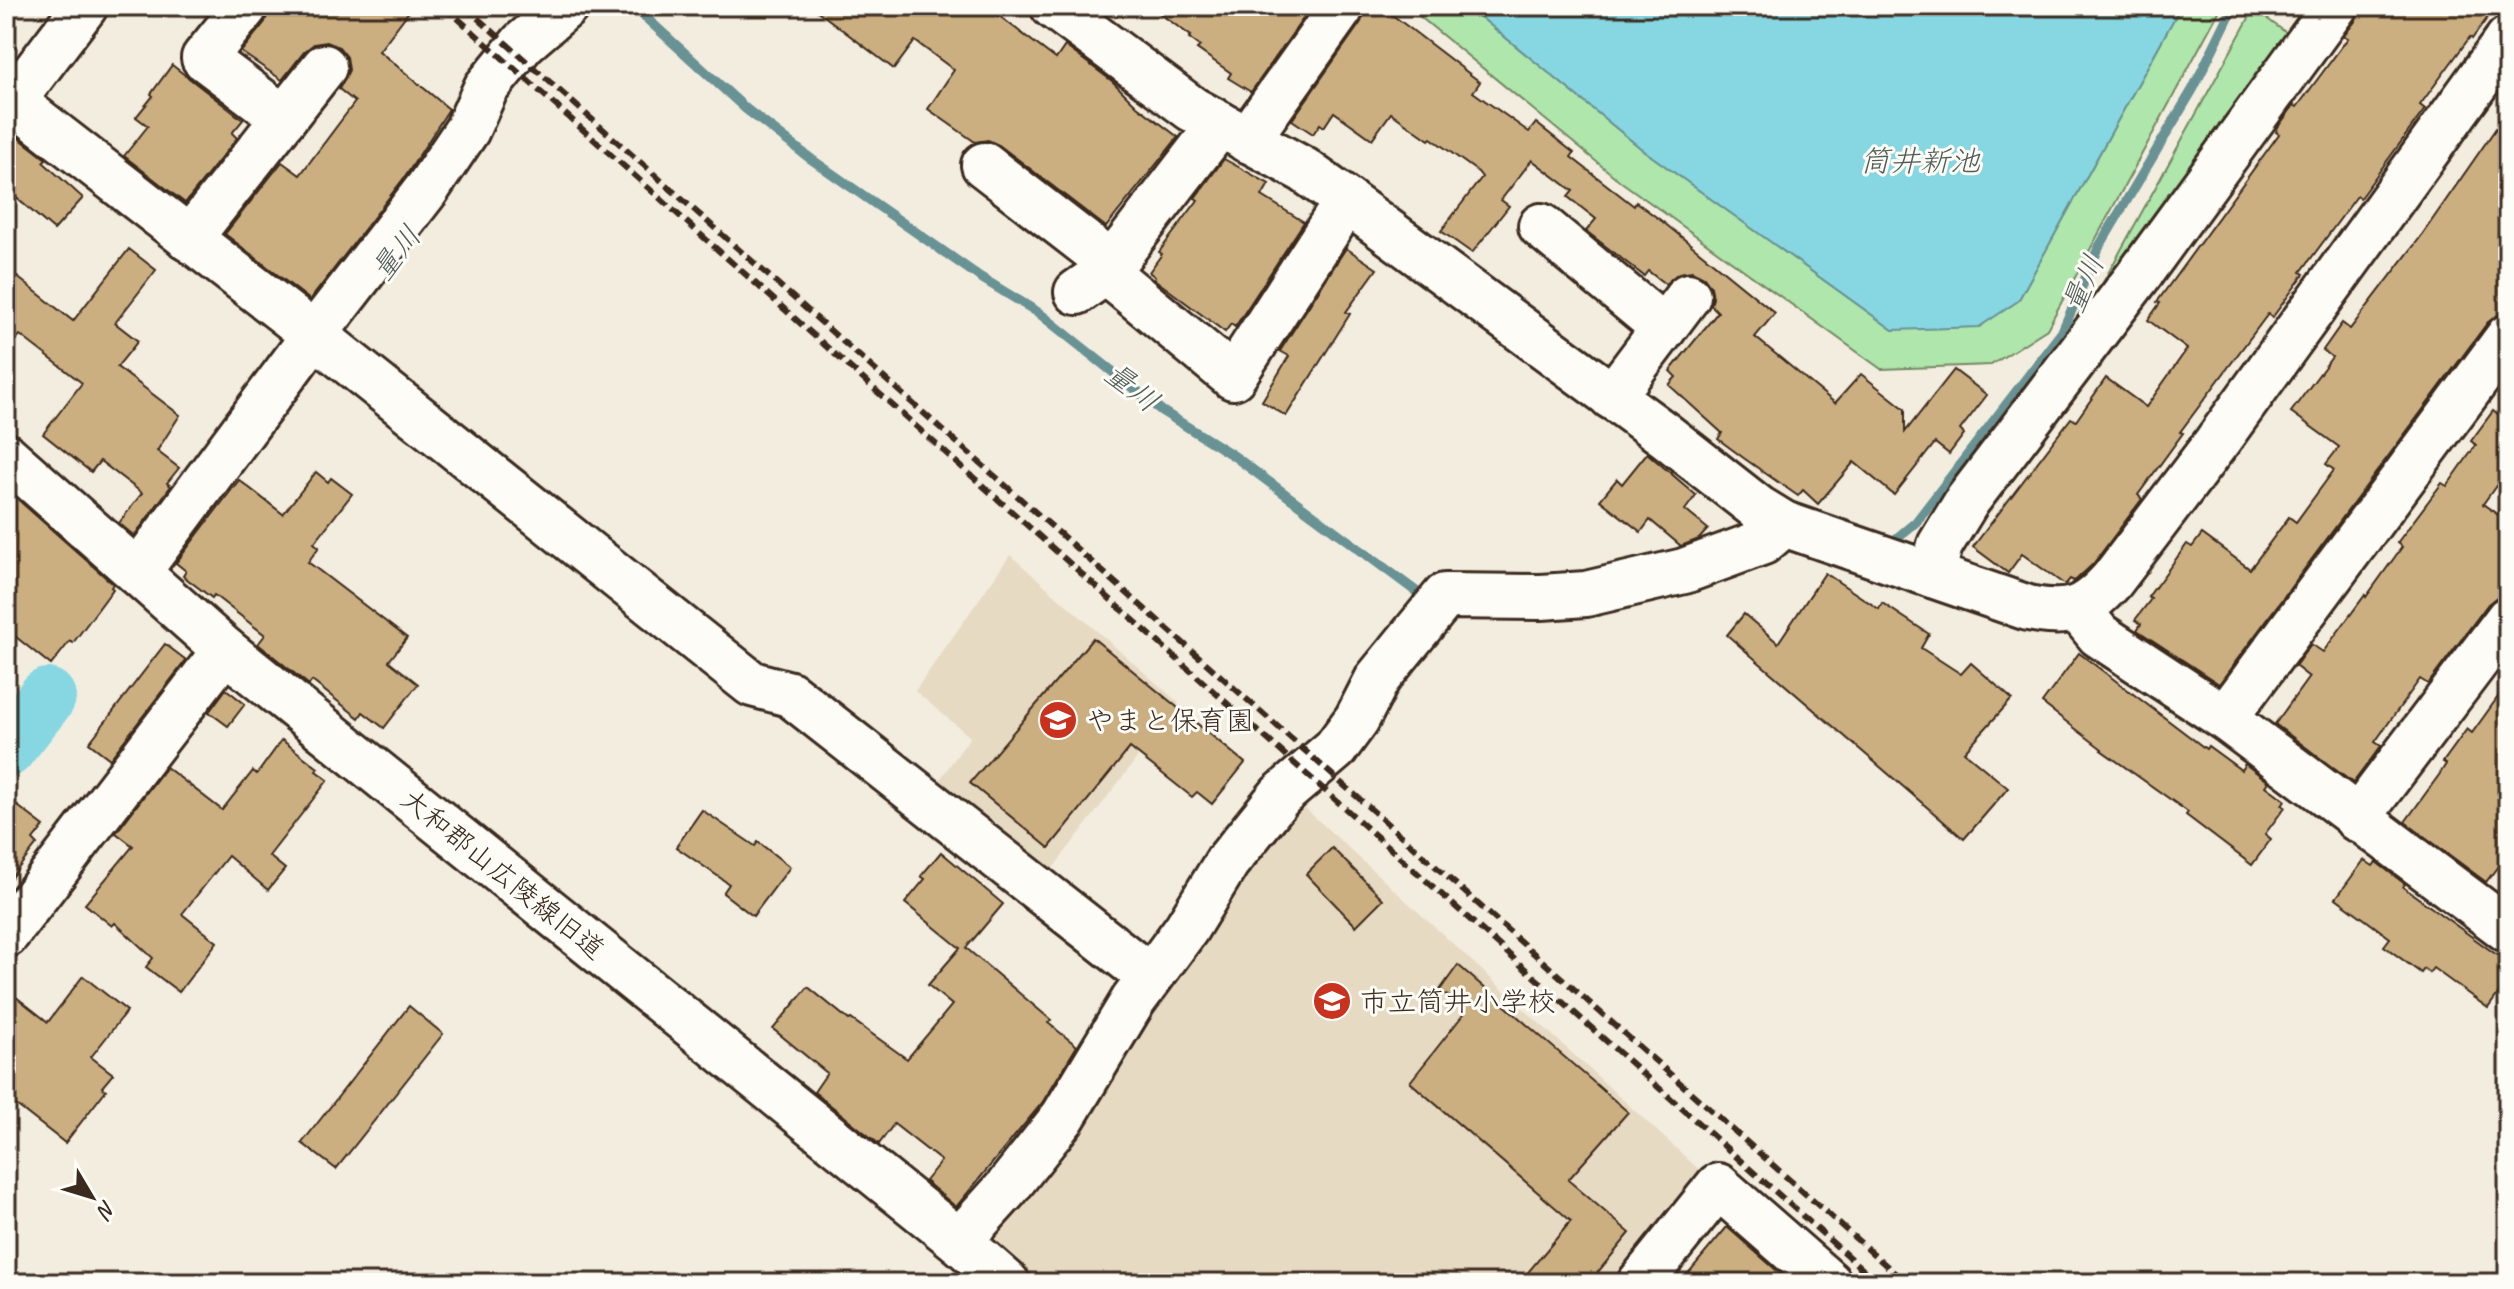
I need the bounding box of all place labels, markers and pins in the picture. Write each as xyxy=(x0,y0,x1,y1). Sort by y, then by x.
school or university icon: やまと保育園 xyxy=(1037,699,1079,741)
place label: やまと保育園 xyxy=(1086,703,1254,738)
school or university icon: 市立筒井小学校 xyxy=(1311,980,1353,1022)
place label: 市立筒井小学校 xyxy=(1360,984,1556,1019)

